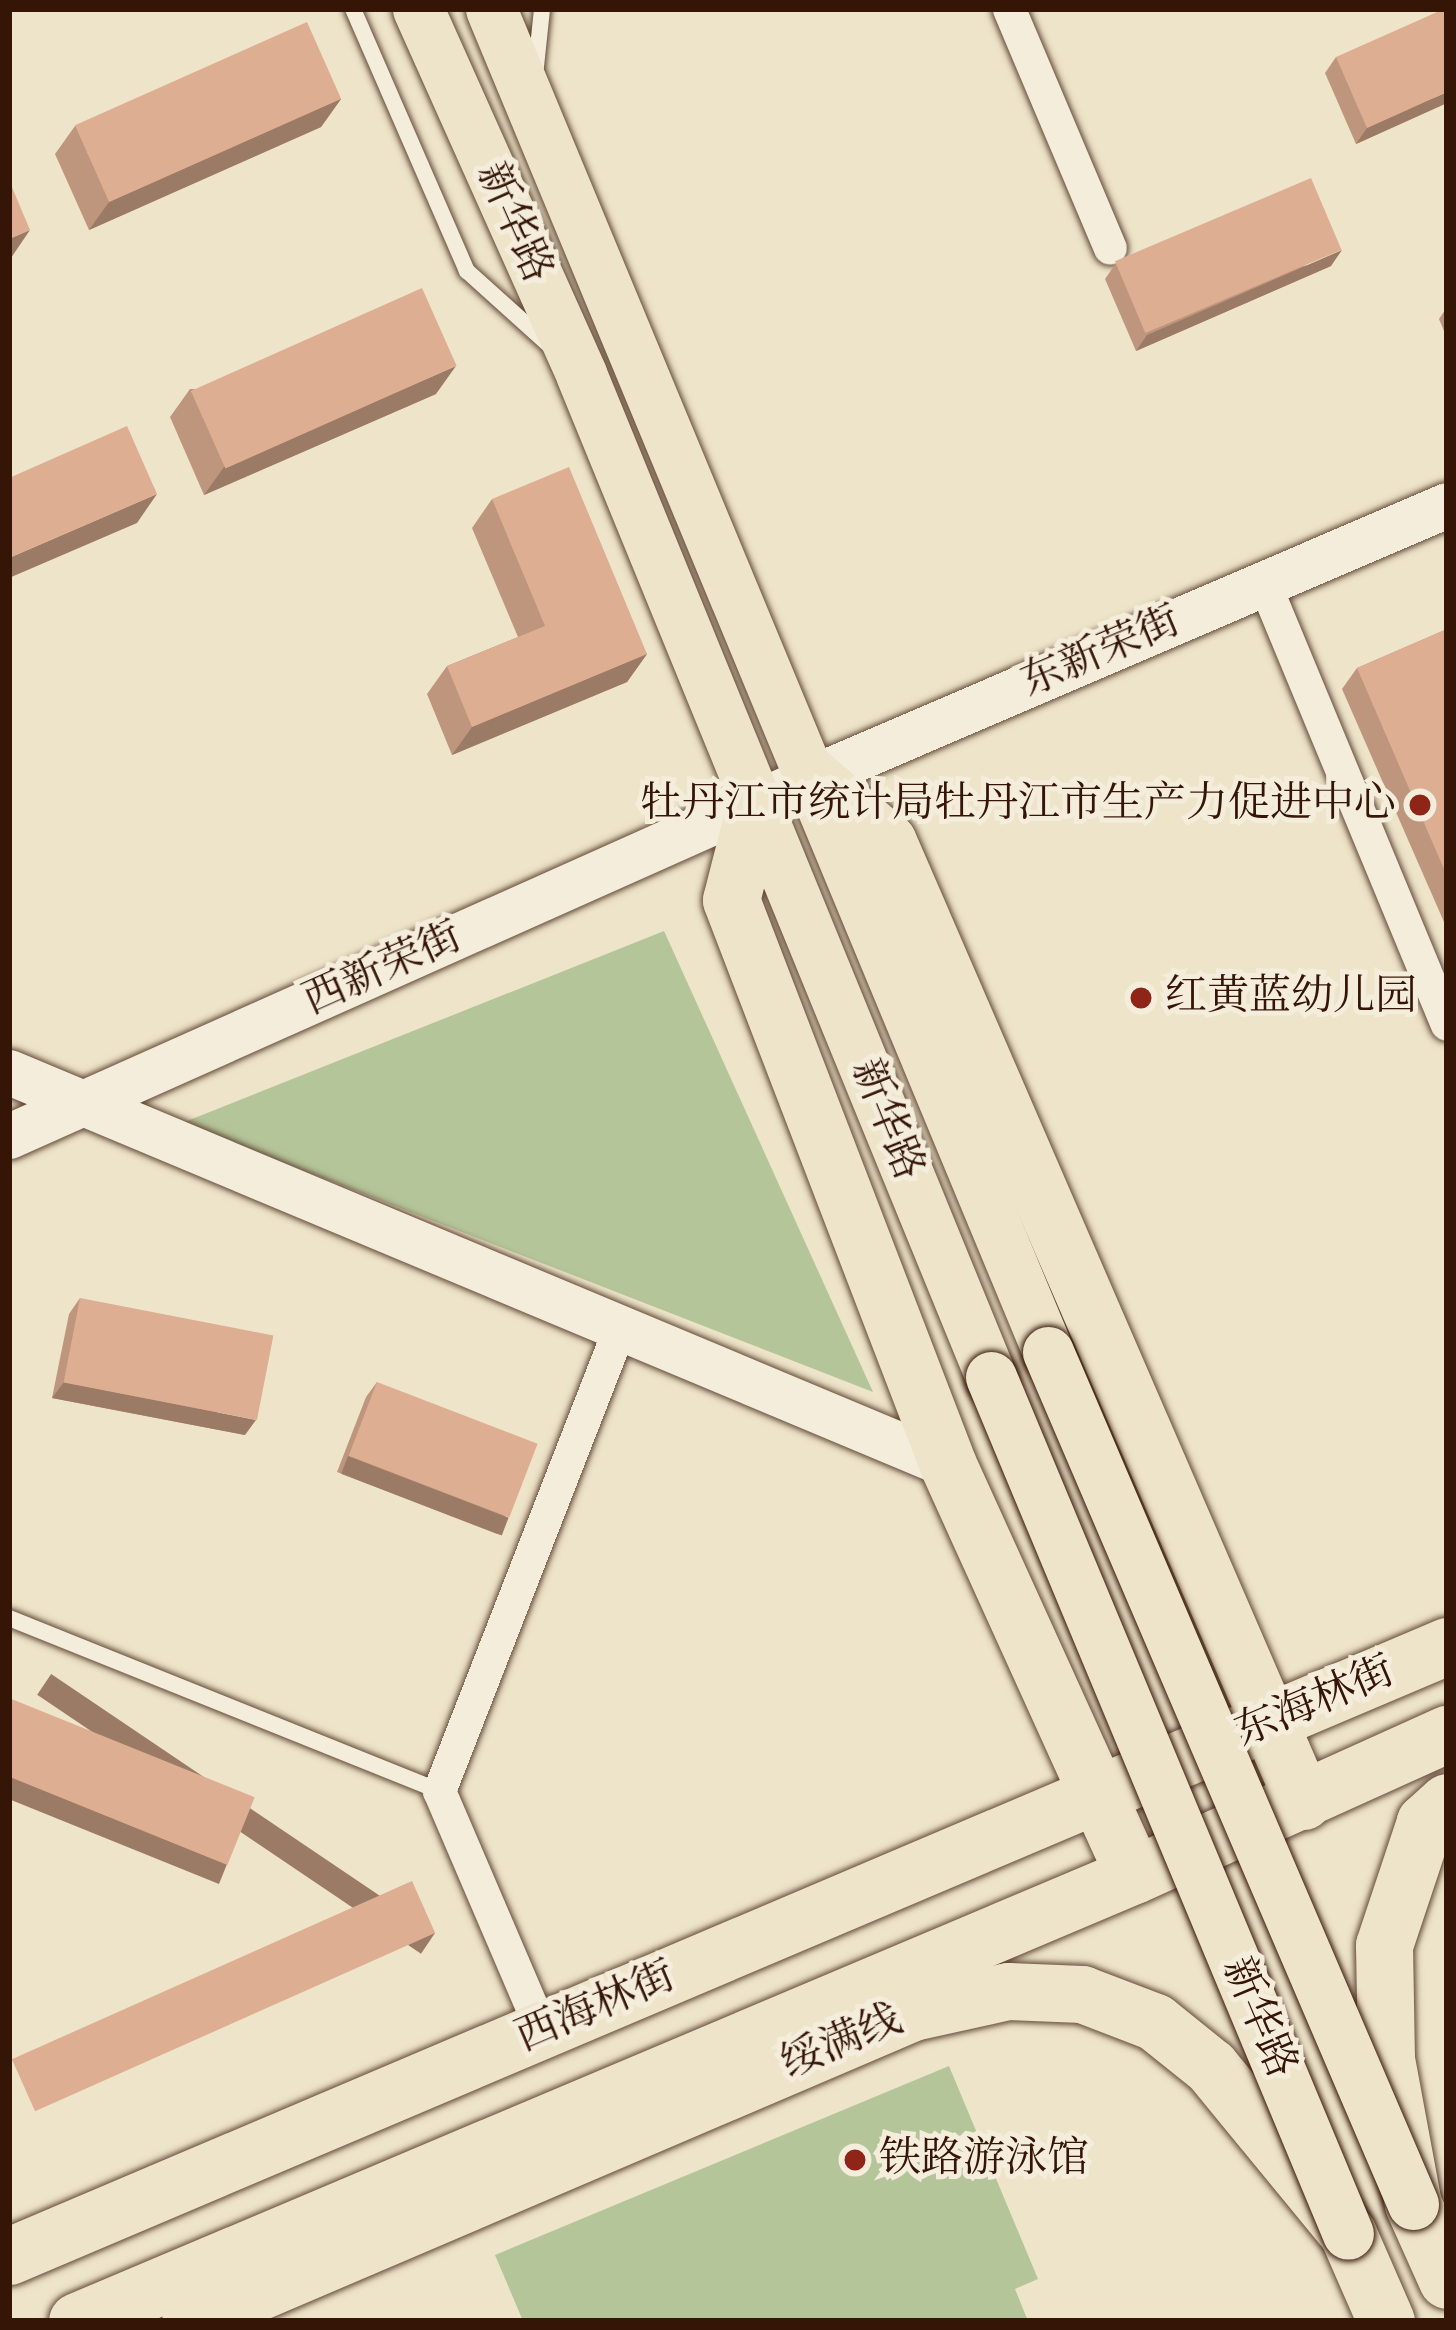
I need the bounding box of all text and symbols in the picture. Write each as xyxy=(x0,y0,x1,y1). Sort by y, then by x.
street label: 新华路 xyxy=(464,155,562,291)
street label: 东新荣街 xyxy=(1014,597,1188,709)
place label: 牡丹江市统计局牡丹江市生产力促进中心 xyxy=(640,780,1396,830)
marker: 牡丹江市统计局牡丹江市生产力促进中心 xyxy=(1407,792,1433,818)
street label: 西新荣街 xyxy=(296,913,470,1027)
place label: 红黄蓝幼儿园 xyxy=(1165,973,1417,1023)
marker: 红黄蓝幼儿园 xyxy=(1128,985,1154,1011)
street label: 新华路 xyxy=(839,1052,933,1188)
street label: 东海林街 xyxy=(1228,1647,1402,1759)
street label: 新华路 xyxy=(1210,1950,1306,2086)
street label: 西海林街 xyxy=(509,1952,683,2064)
street label: 绥满线 xyxy=(774,1995,910,2091)
place label: 铁路游泳馆 xyxy=(879,2135,1089,2185)
marker: 铁路游泳馆 xyxy=(842,2147,868,2173)

